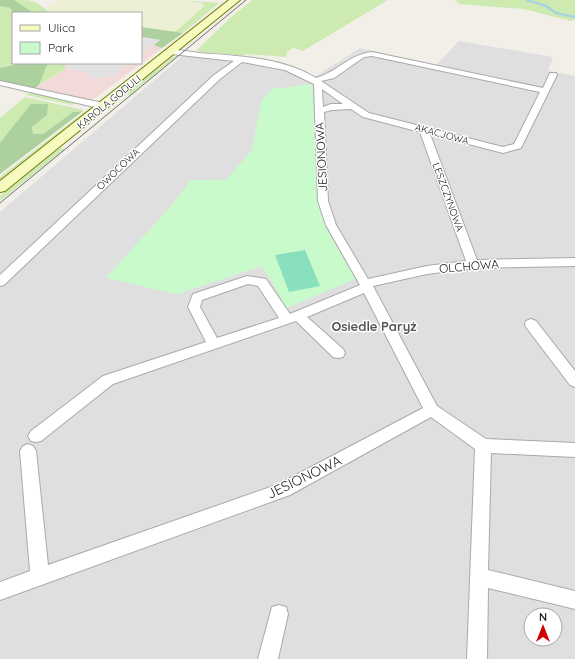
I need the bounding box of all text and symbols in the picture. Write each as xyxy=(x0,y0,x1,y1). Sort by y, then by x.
legend xyxy=(12,12,142,64)
text: Ulica xyxy=(48,20,75,35)
text: Park xyxy=(48,40,73,55)
street label: KAROLA GODULI xyxy=(74,72,144,132)
street label: AKACJOWA xyxy=(414,121,471,148)
street label: JESIONOWA xyxy=(312,122,330,192)
street label: OWOCOWA xyxy=(94,145,143,193)
street label: LESZCZYNOWA xyxy=(430,161,467,234)
street label: OLCHOWA xyxy=(438,256,500,276)
district label: Osiedle Paryż xyxy=(331,318,417,334)
street label: JESIONOWA xyxy=(264,451,344,503)
north arrow xyxy=(523,607,563,647)
text: N xyxy=(539,610,547,624)

